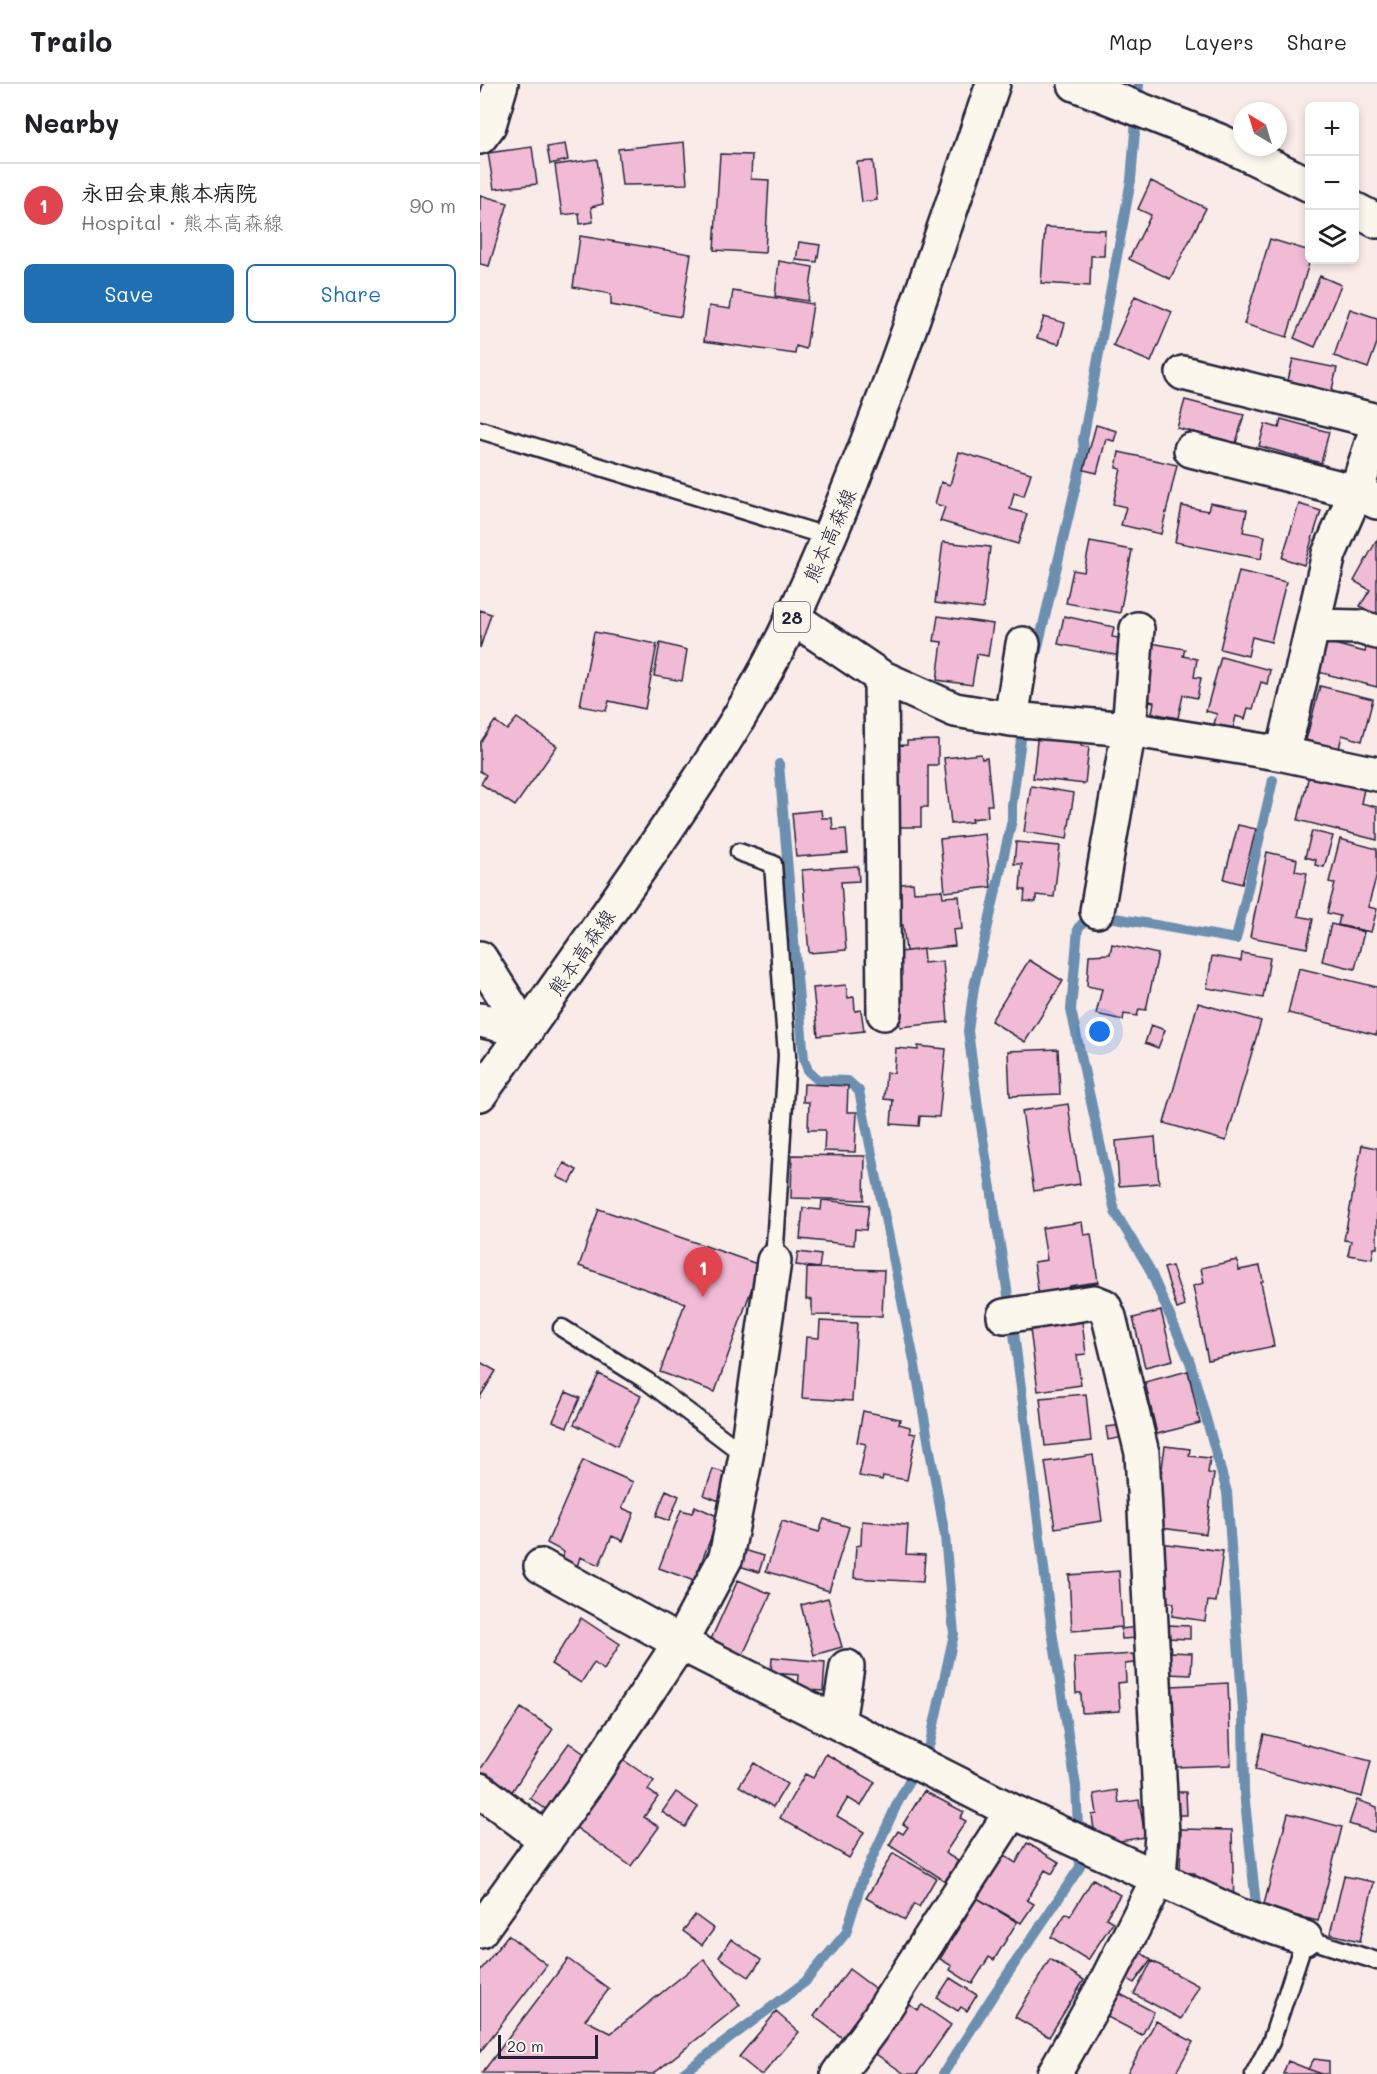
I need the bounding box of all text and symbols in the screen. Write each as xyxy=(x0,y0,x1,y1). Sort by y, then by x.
text: Trailo xyxy=(30,23,112,59)
text: Map xyxy=(1109,28,1152,55)
text: Layers xyxy=(1185,28,1254,55)
text: Share xyxy=(1287,28,1347,55)
north arrow xyxy=(1233,102,1287,156)
map controls xyxy=(1305,102,1359,264)
button: + xyxy=(1305,102,1359,156)
text: Nearby xyxy=(24,106,119,140)
button: − xyxy=(1305,156,1359,210)
text: 永田会東熊本病院 xyxy=(81,178,257,207)
text: 1 xyxy=(39,192,48,218)
text: 90 m xyxy=(410,192,456,218)
text: Hospital · 熊本高森線 xyxy=(81,209,283,235)
button: layers xyxy=(1305,210,1359,264)
button: Save xyxy=(24,264,234,323)
button: Share xyxy=(246,264,456,323)
street label: 熊本高森線 xyxy=(797,484,861,586)
road number: 28 xyxy=(774,602,810,632)
street label: 熊本高森線 xyxy=(542,904,620,1000)
your location xyxy=(1085,1017,1114,1046)
pin: 1 xyxy=(684,1248,722,1297)
scale bar xyxy=(498,2032,598,2060)
text: 20 m xyxy=(507,2035,544,2056)

